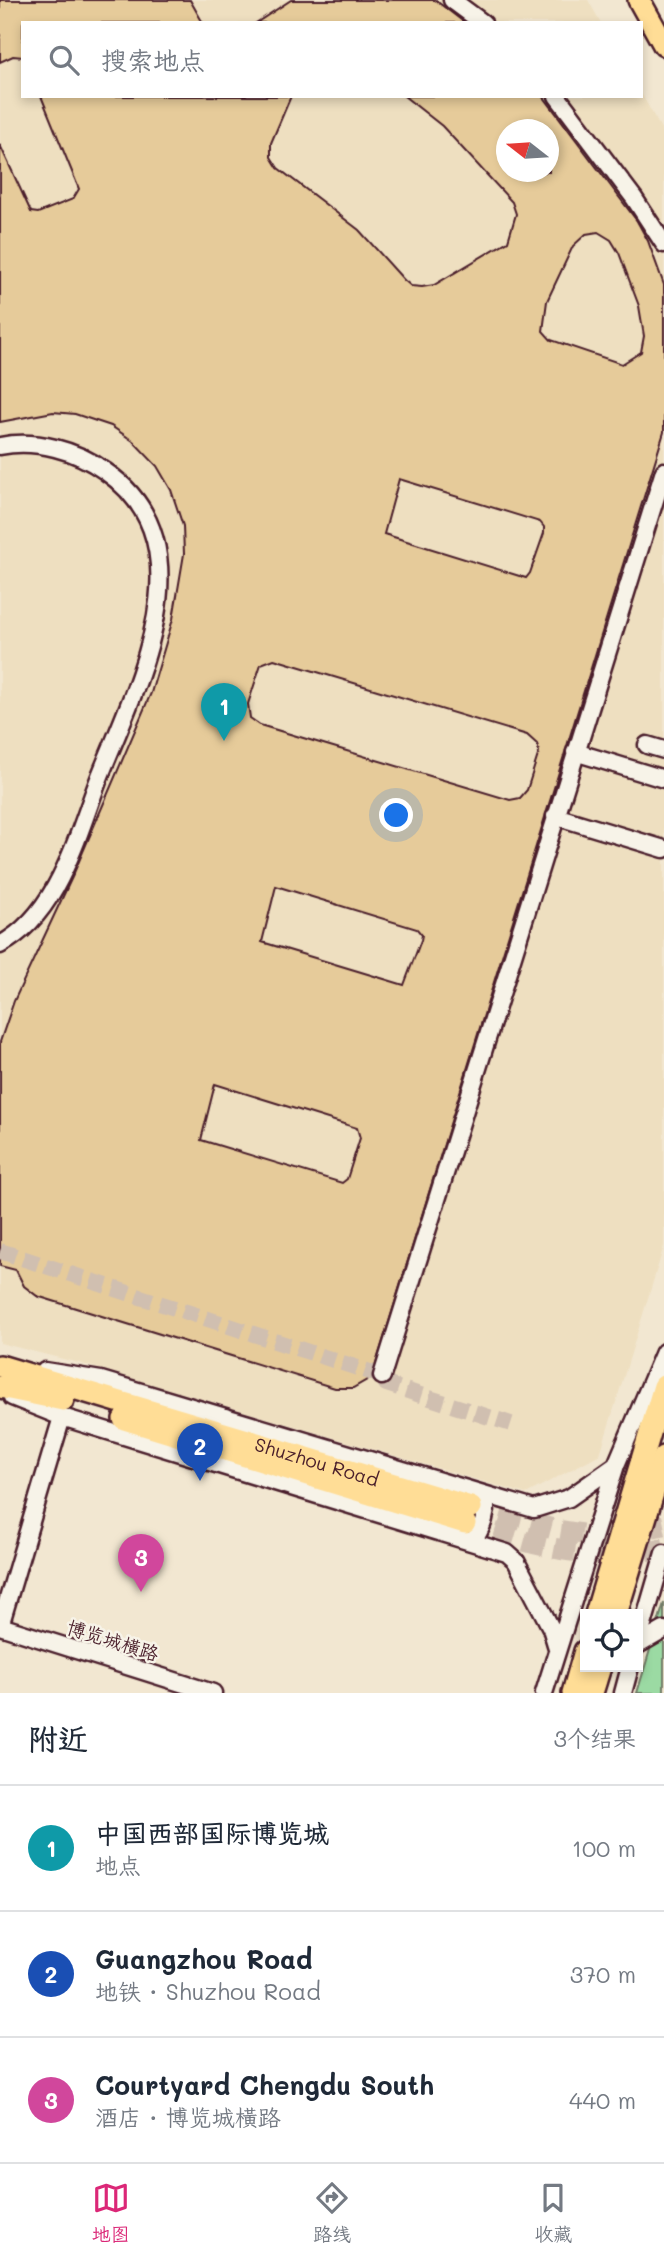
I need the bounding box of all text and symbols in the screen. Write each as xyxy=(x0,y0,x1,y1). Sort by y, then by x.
search box xyxy=(21,21,643,98)
icon: search xyxy=(45,41,83,79)
text: 搜索地点 xyxy=(101,43,205,77)
north arrow xyxy=(496,119,559,182)
pin: 1 xyxy=(201,683,247,741)
your location xyxy=(379,798,413,832)
pin: 2 xyxy=(177,1423,223,1481)
street label: Shuzhou Road xyxy=(252,1431,382,1491)
pin: 3 xyxy=(118,1534,164,1592)
map controls xyxy=(580,1609,643,1672)
button: locate xyxy=(580,1609,643,1672)
street label: 博览城横路 xyxy=(64,1614,162,1666)
text: 附近 xyxy=(28,1718,88,1758)
text: 3个结果 xyxy=(554,1723,636,1753)
text: 中国西部国际博览城 xyxy=(95,1816,329,1850)
text: 1 xyxy=(46,1833,56,1863)
text: 100 m xyxy=(572,1833,636,1863)
text: 地点 xyxy=(95,1850,141,1880)
text: Guangzhou Road xyxy=(95,1942,312,1976)
text: 2 xyxy=(45,1959,57,1989)
text: 370 m xyxy=(570,1959,636,1989)
text: 地铁 · Shuzhou Road xyxy=(95,1976,321,2006)
text: Courtyard Chengdu South xyxy=(95,2068,434,2102)
text: 3 xyxy=(44,2085,58,2115)
text: 440 m xyxy=(569,2085,636,2115)
text: 酒店 · 博览城横路 xyxy=(95,2102,281,2132)
tab: 地图 xyxy=(92,2179,130,2246)
tab: 路线 xyxy=(313,2179,351,2246)
tab: 收藏 xyxy=(534,2179,572,2246)

